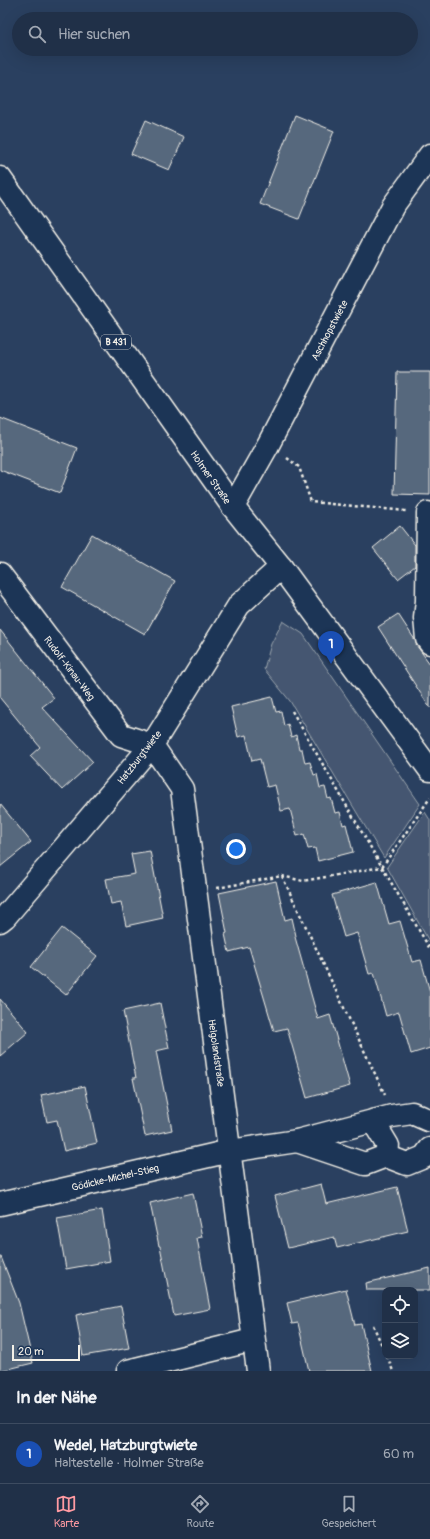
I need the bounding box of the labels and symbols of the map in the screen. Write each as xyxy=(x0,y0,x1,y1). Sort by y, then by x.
street label: Aschhopstwiete xyxy=(309,298,351,363)
road number: B 431 xyxy=(101,335,131,349)
street label: Holmer Straße xyxy=(187,449,233,507)
pin: 1 xyxy=(318,631,344,664)
street label: Rudolf-Kinau-Weg xyxy=(41,634,97,703)
street label: Hatzburgtwiete xyxy=(115,728,165,787)
your location xyxy=(226,839,246,859)
street label: Helgolandstraße xyxy=(205,1019,227,1088)
street label: Gödicke-Michel-Stieg xyxy=(70,1162,160,1194)
scale bar xyxy=(12,1343,80,1362)

